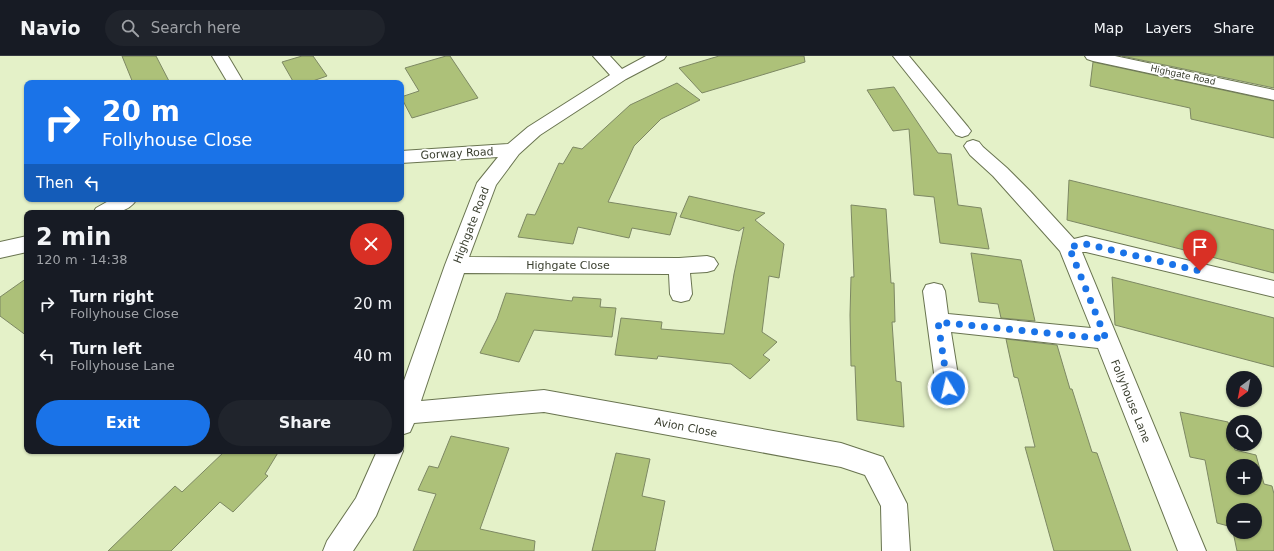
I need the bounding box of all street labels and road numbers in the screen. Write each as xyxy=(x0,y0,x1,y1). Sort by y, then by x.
street label: Highgate Road xyxy=(1149,63,1217,87)
street label: Gorway Road xyxy=(420,145,494,162)
street label: Highgate Road xyxy=(451,185,492,265)
street label: Highgate Close xyxy=(526,259,610,272)
street label: Follyhouse Lane xyxy=(1108,358,1153,445)
street label: Avion Close xyxy=(653,415,719,440)

